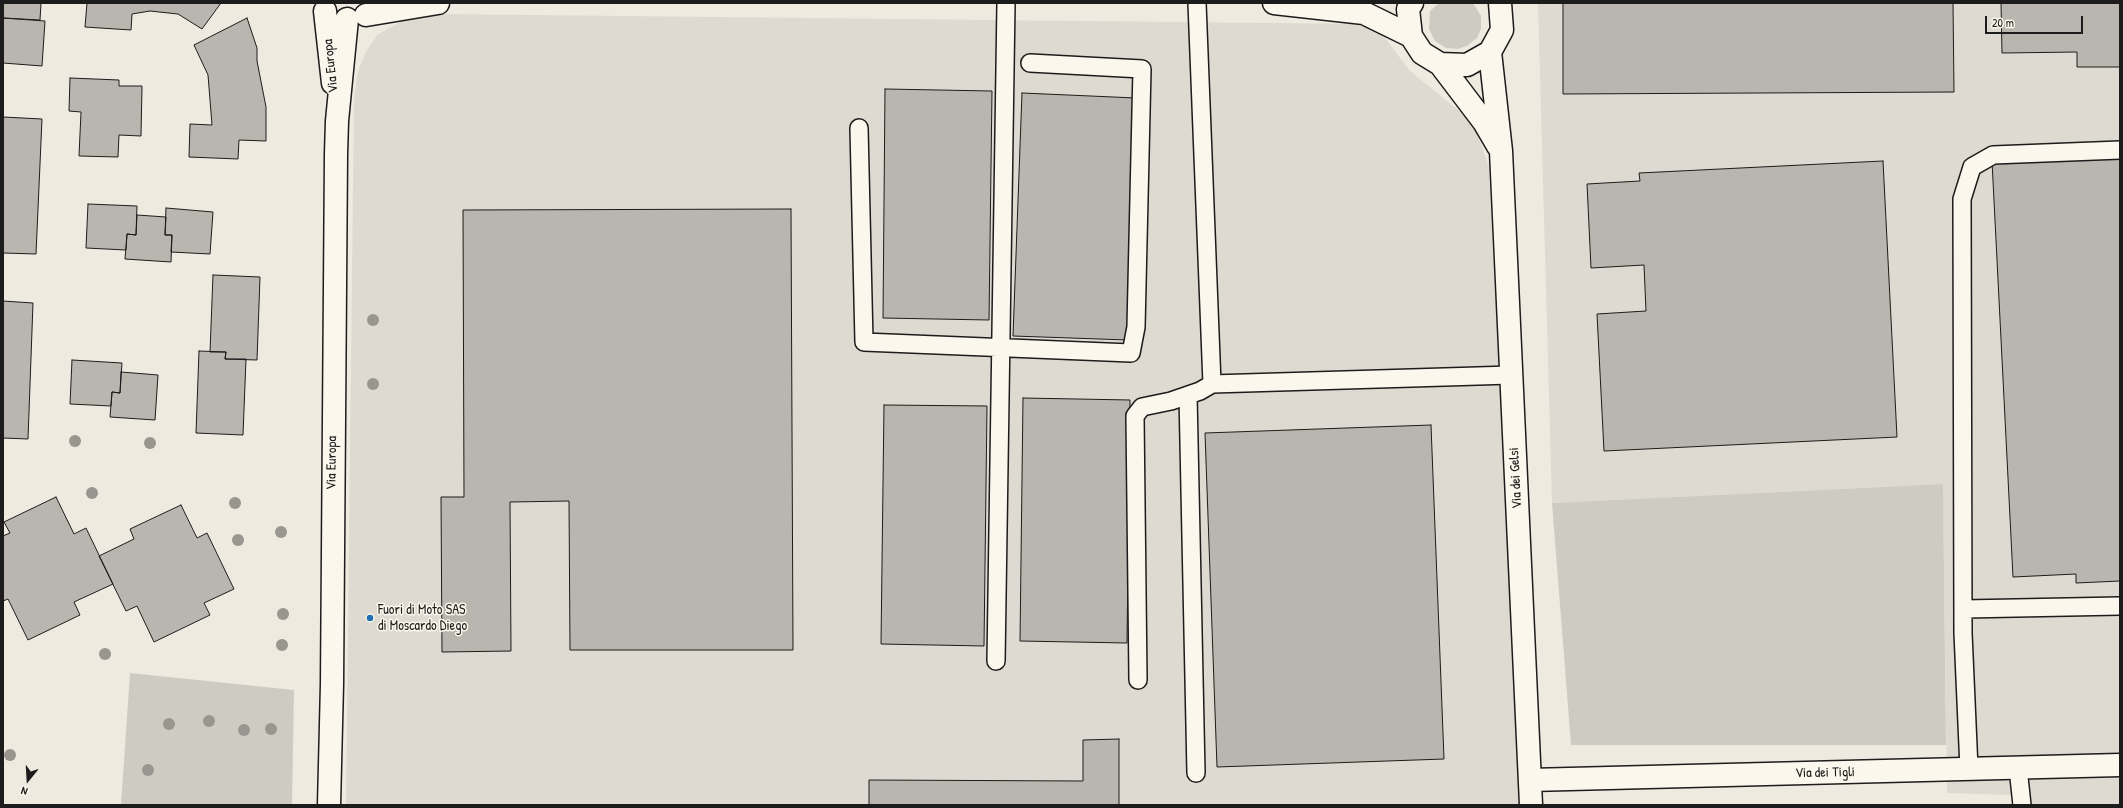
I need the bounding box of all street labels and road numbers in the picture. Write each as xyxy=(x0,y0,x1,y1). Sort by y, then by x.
street label: Via Europa xyxy=(320,38,342,94)
street label: Via Europa xyxy=(323,436,341,490)
street label: Via dei Gelsi xyxy=(1506,447,1526,509)
street label: Via dei Tigli xyxy=(1795,764,1855,782)

